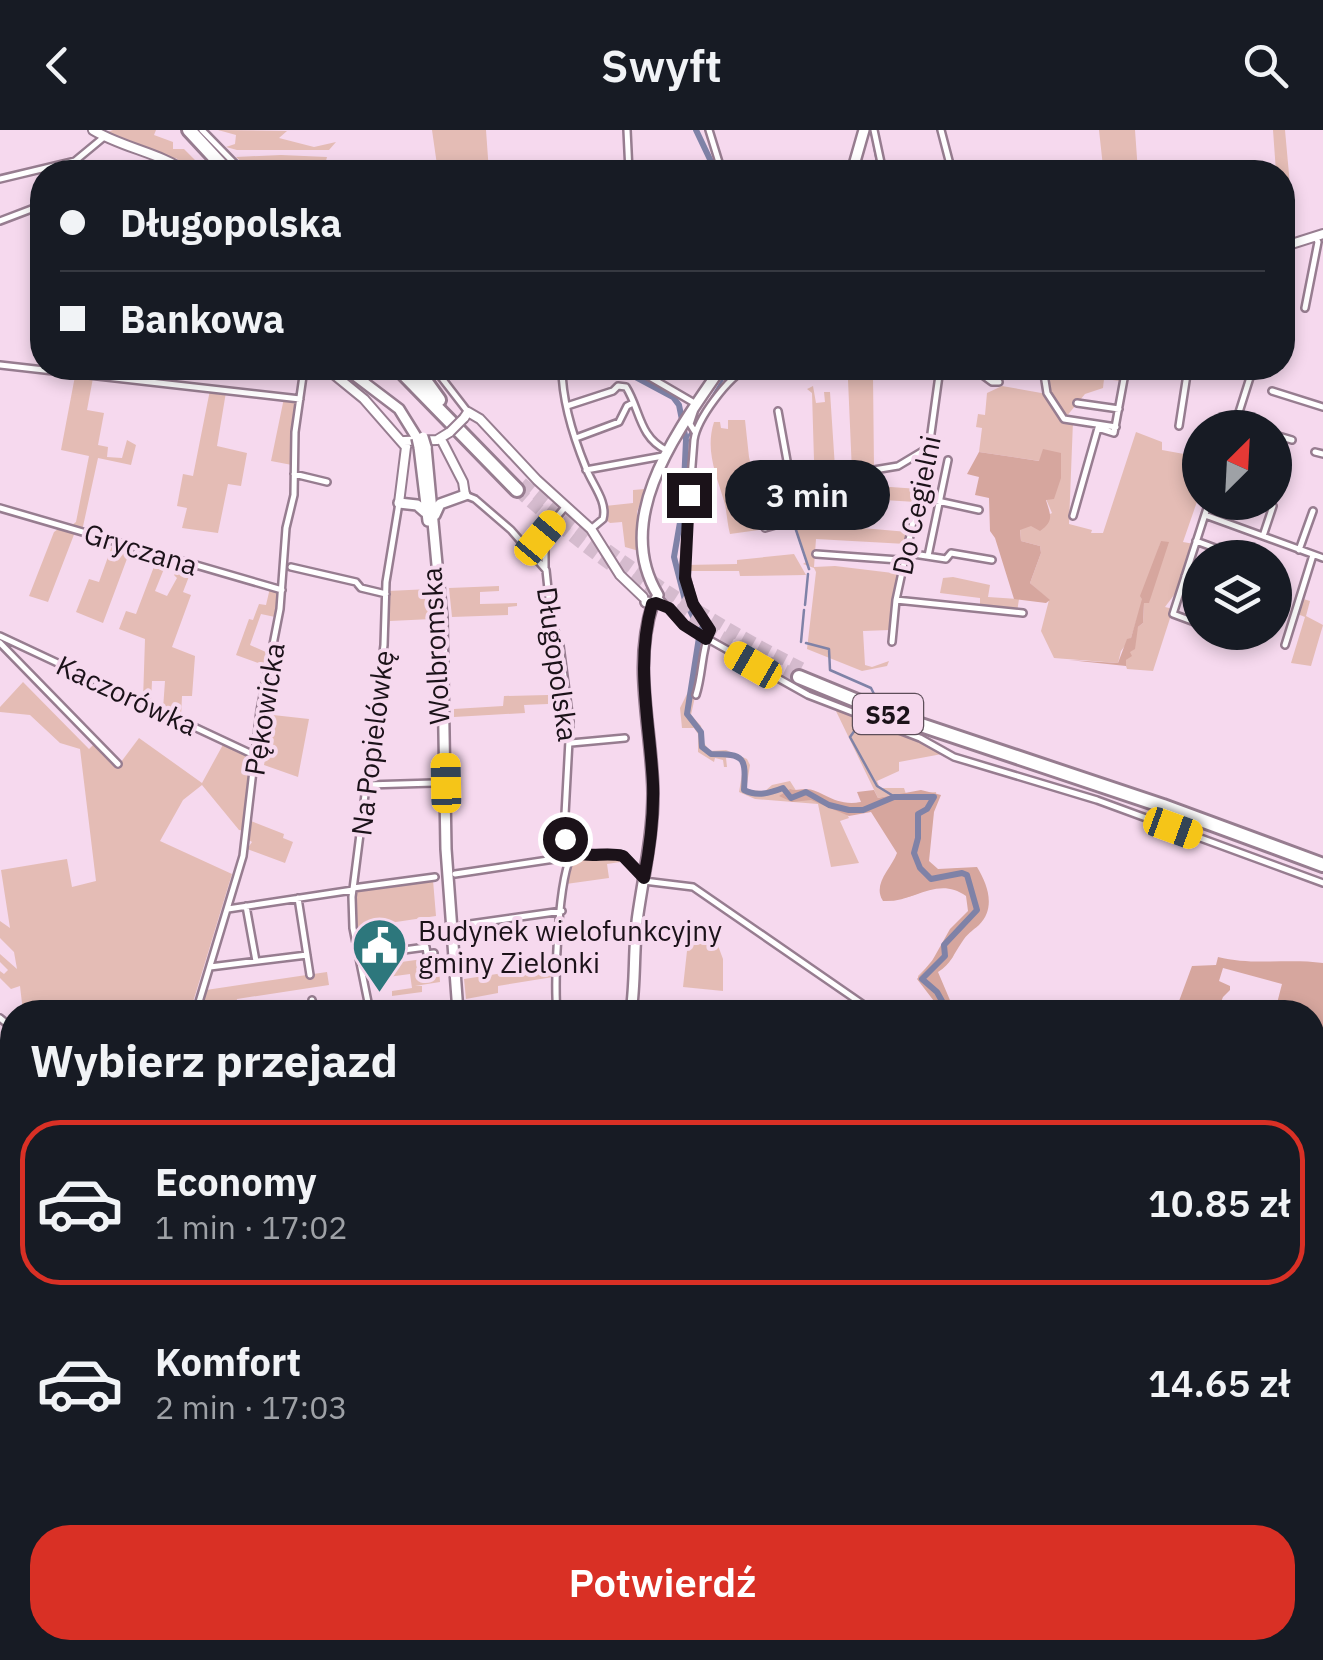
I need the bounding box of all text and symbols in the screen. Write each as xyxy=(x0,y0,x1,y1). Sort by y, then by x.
text: Swyft xyxy=(601,36,722,94)
icon: back xyxy=(30,38,85,93)
icon: search xyxy=(1238,38,1293,93)
text: Długopolska xyxy=(120,198,342,247)
text: Bankowa xyxy=(120,294,285,343)
north arrow xyxy=(1182,410,1292,520)
map controls xyxy=(1182,410,1292,650)
street label: Do Cegielni xyxy=(883,432,949,578)
callout: 3 min xyxy=(724,460,889,530)
route end xyxy=(667,473,712,518)
text: 3 min xyxy=(766,474,849,516)
car xyxy=(509,505,571,571)
street label: Gryczana xyxy=(80,514,202,584)
button: layers xyxy=(1182,540,1292,650)
street label: Wolbromska xyxy=(412,566,458,726)
street label: Długopolska xyxy=(529,584,587,744)
car xyxy=(720,637,786,693)
street label: Pękowicka xyxy=(235,640,293,778)
street label: Kaczorówka xyxy=(51,646,204,744)
street label: Na Popielówkę xyxy=(342,648,402,838)
road number: S52 xyxy=(853,694,923,734)
car xyxy=(430,753,462,813)
car xyxy=(1140,804,1206,852)
route start xyxy=(543,817,588,862)
place label: Budynek wielofunkcyjny gminy Zielonki xyxy=(418,912,722,981)
public building icon: Budynek wielofunkcyjny gminy Zielonki xyxy=(349,916,409,995)
text: Wybierz przejazd xyxy=(30,1031,398,1089)
text: Economy xyxy=(155,1157,317,1206)
icon: car xyxy=(35,1158,125,1248)
text: 10.85 zł xyxy=(1148,1178,1290,1227)
text: 1 min · 17:02 xyxy=(155,1206,348,1248)
text: Komfort xyxy=(155,1337,301,1386)
icon: car xyxy=(35,1338,125,1428)
text: 14.65 zł xyxy=(1148,1358,1290,1407)
text: 2 min · 17:03 xyxy=(155,1386,348,1428)
button: Potwierdź xyxy=(30,1525,1295,1640)

